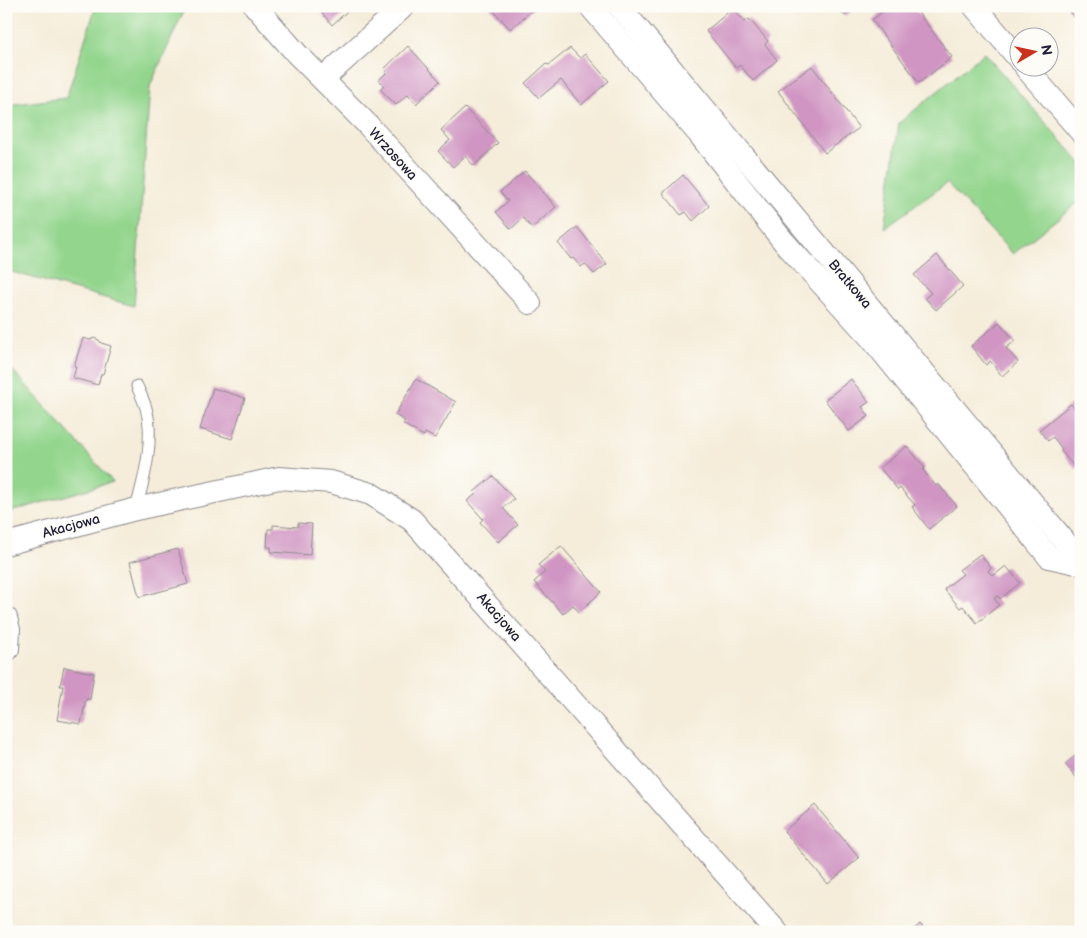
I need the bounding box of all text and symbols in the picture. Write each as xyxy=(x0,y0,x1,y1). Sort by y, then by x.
north arrow xyxy=(1010,28,1060,78)
text: N xyxy=(1037,44,1056,57)
street label: Wrzosowa xyxy=(365,124,421,184)
street label: Bratkowa xyxy=(825,256,875,312)
street label: Akacjowa xyxy=(40,510,102,542)
street label: Akacjowa xyxy=(473,589,525,645)

